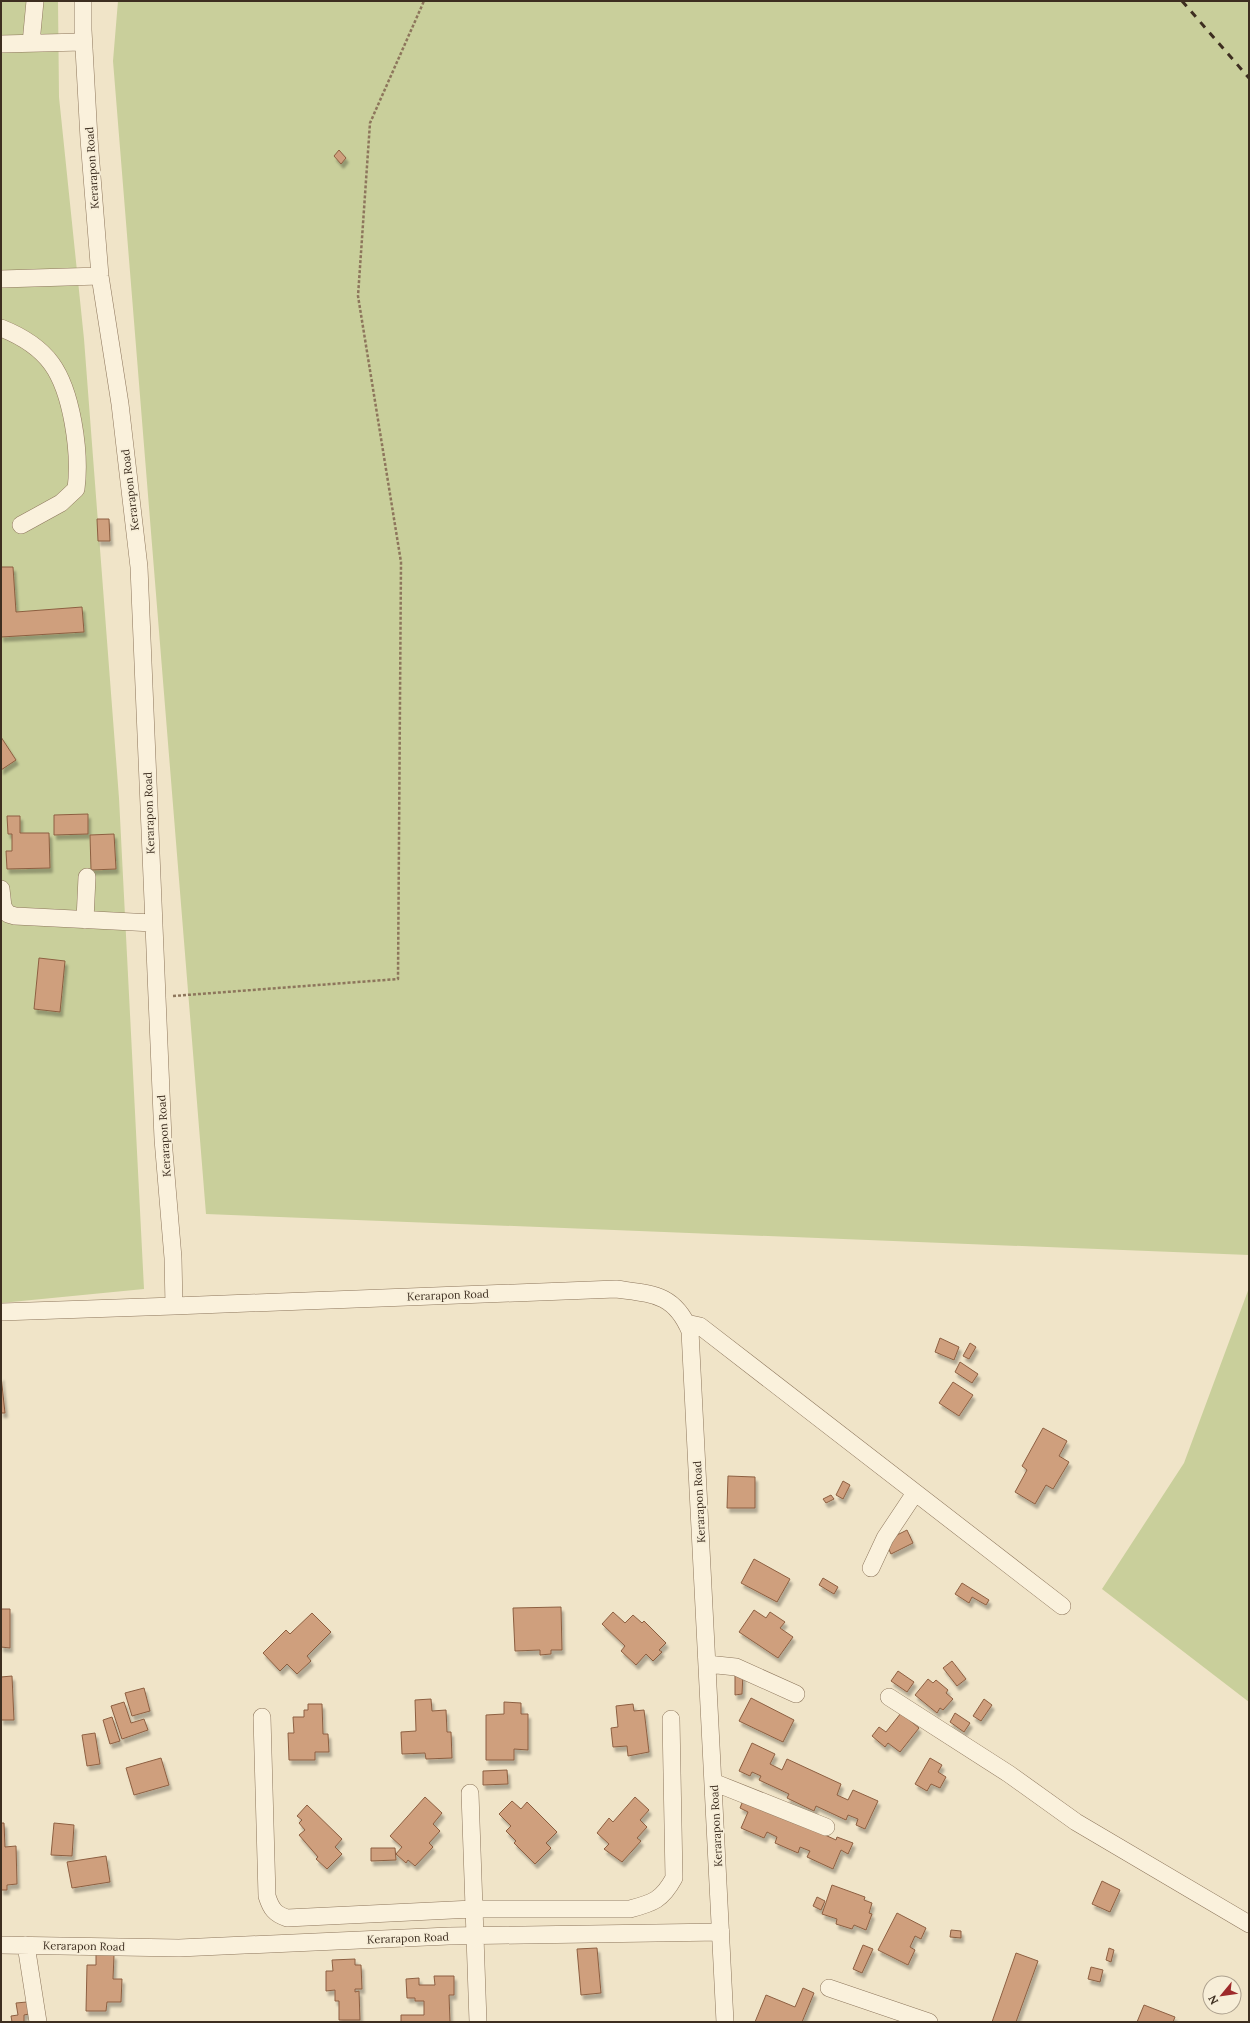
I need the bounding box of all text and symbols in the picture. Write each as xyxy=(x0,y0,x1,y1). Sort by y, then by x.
street label: Kerarapon Road xyxy=(82,126,102,209)
street label: Kerarapon Road xyxy=(118,448,142,532)
street label: Kerarapon Road xyxy=(141,771,157,854)
street label: Kerarapon Road xyxy=(154,1094,174,1177)
street label: Kerarapon Road xyxy=(407,1287,490,1303)
street label: Kerarapon Road xyxy=(690,1460,708,1543)
street label: Kerarapon Road xyxy=(707,1784,725,1867)
street label: Kerarapon Road xyxy=(367,1930,450,1946)
street label: Kerarapon Road xyxy=(43,1938,126,1954)
north arrow xyxy=(1202,1975,1242,2015)
text: N xyxy=(1205,1992,1221,2007)

